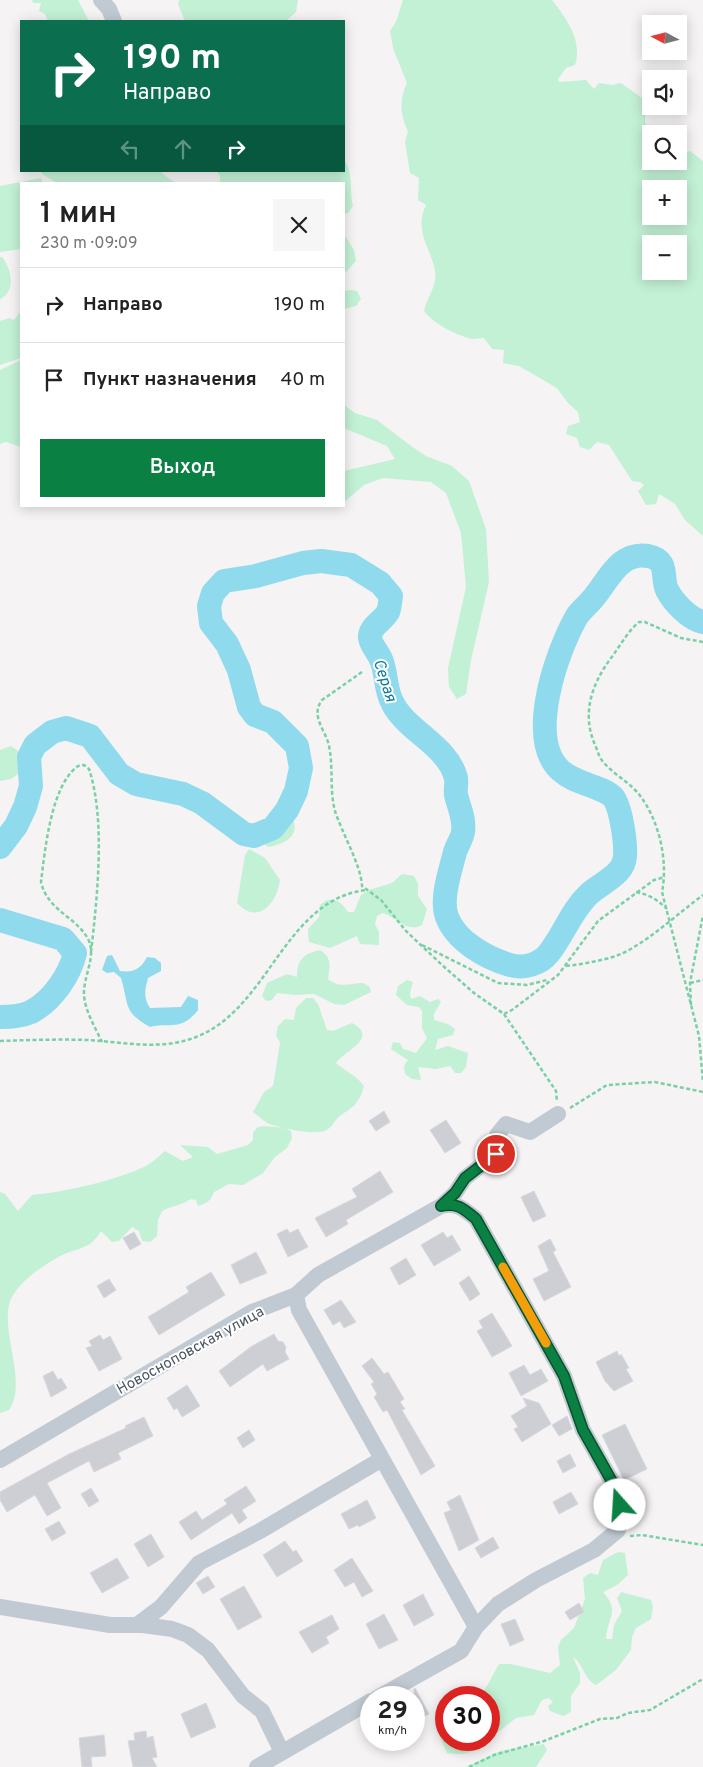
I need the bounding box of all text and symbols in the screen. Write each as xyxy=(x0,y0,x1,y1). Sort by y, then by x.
north arrow xyxy=(642,15,688,60)
map controls xyxy=(642,15,687,280)
text: 190 m xyxy=(123,37,221,81)
icon: right xyxy=(40,40,105,105)
button: sound xyxy=(642,70,687,115)
text: Направо xyxy=(123,80,211,107)
button: search xyxy=(642,125,687,170)
icon: left xyxy=(116,135,144,163)
icon: ahead xyxy=(169,135,197,163)
icon: right xyxy=(222,135,250,163)
button: + xyxy=(642,180,687,225)
text: 1 мин xyxy=(40,196,117,233)
button: close xyxy=(273,199,325,251)
text: 230 m · 09:09 xyxy=(40,234,138,254)
button: − xyxy=(642,235,687,280)
icon: right xyxy=(40,291,68,319)
text: Направо xyxy=(83,293,163,317)
text: 190 m xyxy=(274,293,325,317)
icon: arrive xyxy=(40,366,68,394)
text: Пункт назначения xyxy=(83,368,257,392)
text: 40 m xyxy=(280,368,325,392)
button: Выход xyxy=(40,439,325,497)
water label: Серая xyxy=(368,657,401,705)
pin xyxy=(475,1133,517,1175)
icon: arrive xyxy=(482,1140,510,1168)
street label: Новосноповская улица xyxy=(114,1303,268,1400)
position arrow xyxy=(593,1478,645,1530)
speed limit sign: 30 xyxy=(435,1686,500,1751)
text: 29 xyxy=(377,1696,408,1728)
text: km/h xyxy=(378,1723,407,1739)

